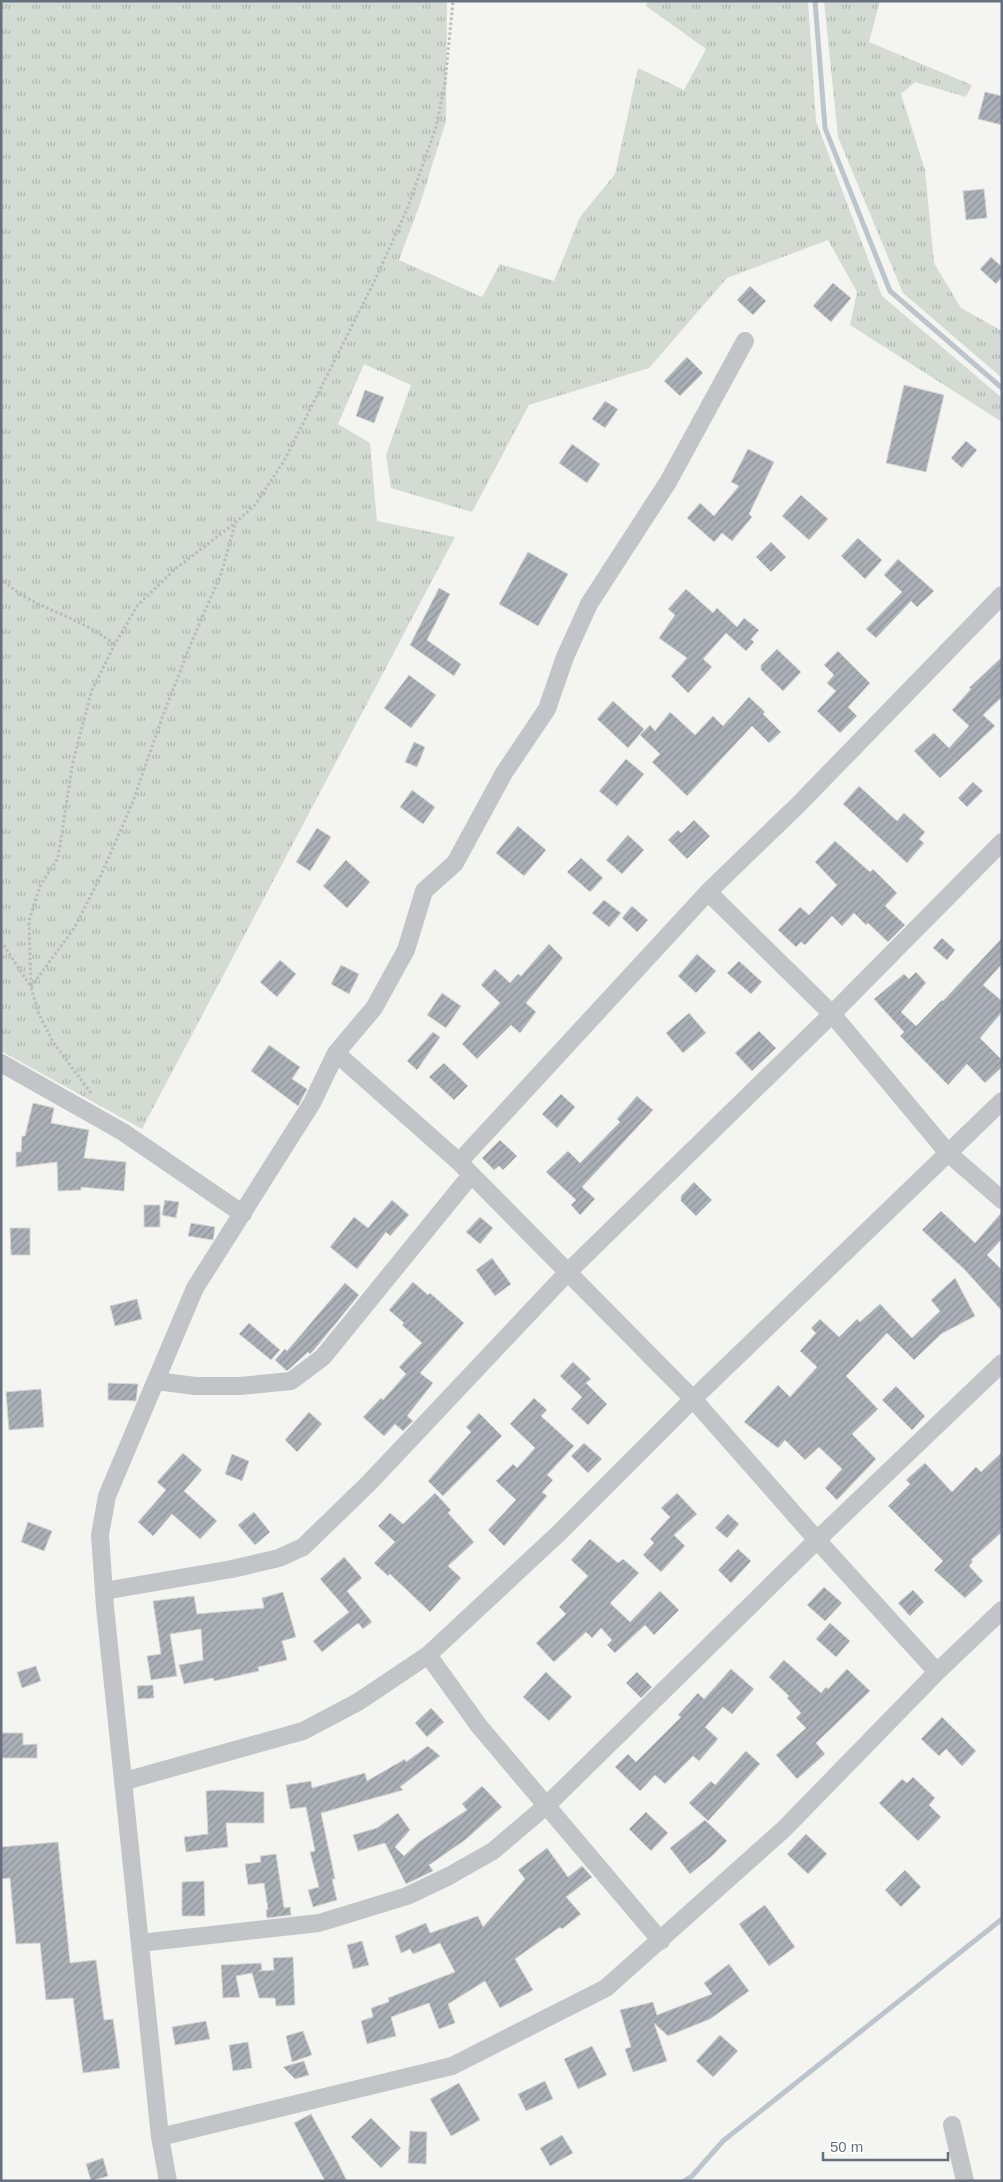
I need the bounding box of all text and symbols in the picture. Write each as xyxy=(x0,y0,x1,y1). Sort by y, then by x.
scale bar xyxy=(823,2130,948,2162)
text: 50 m xyxy=(830,2138,863,2155)

